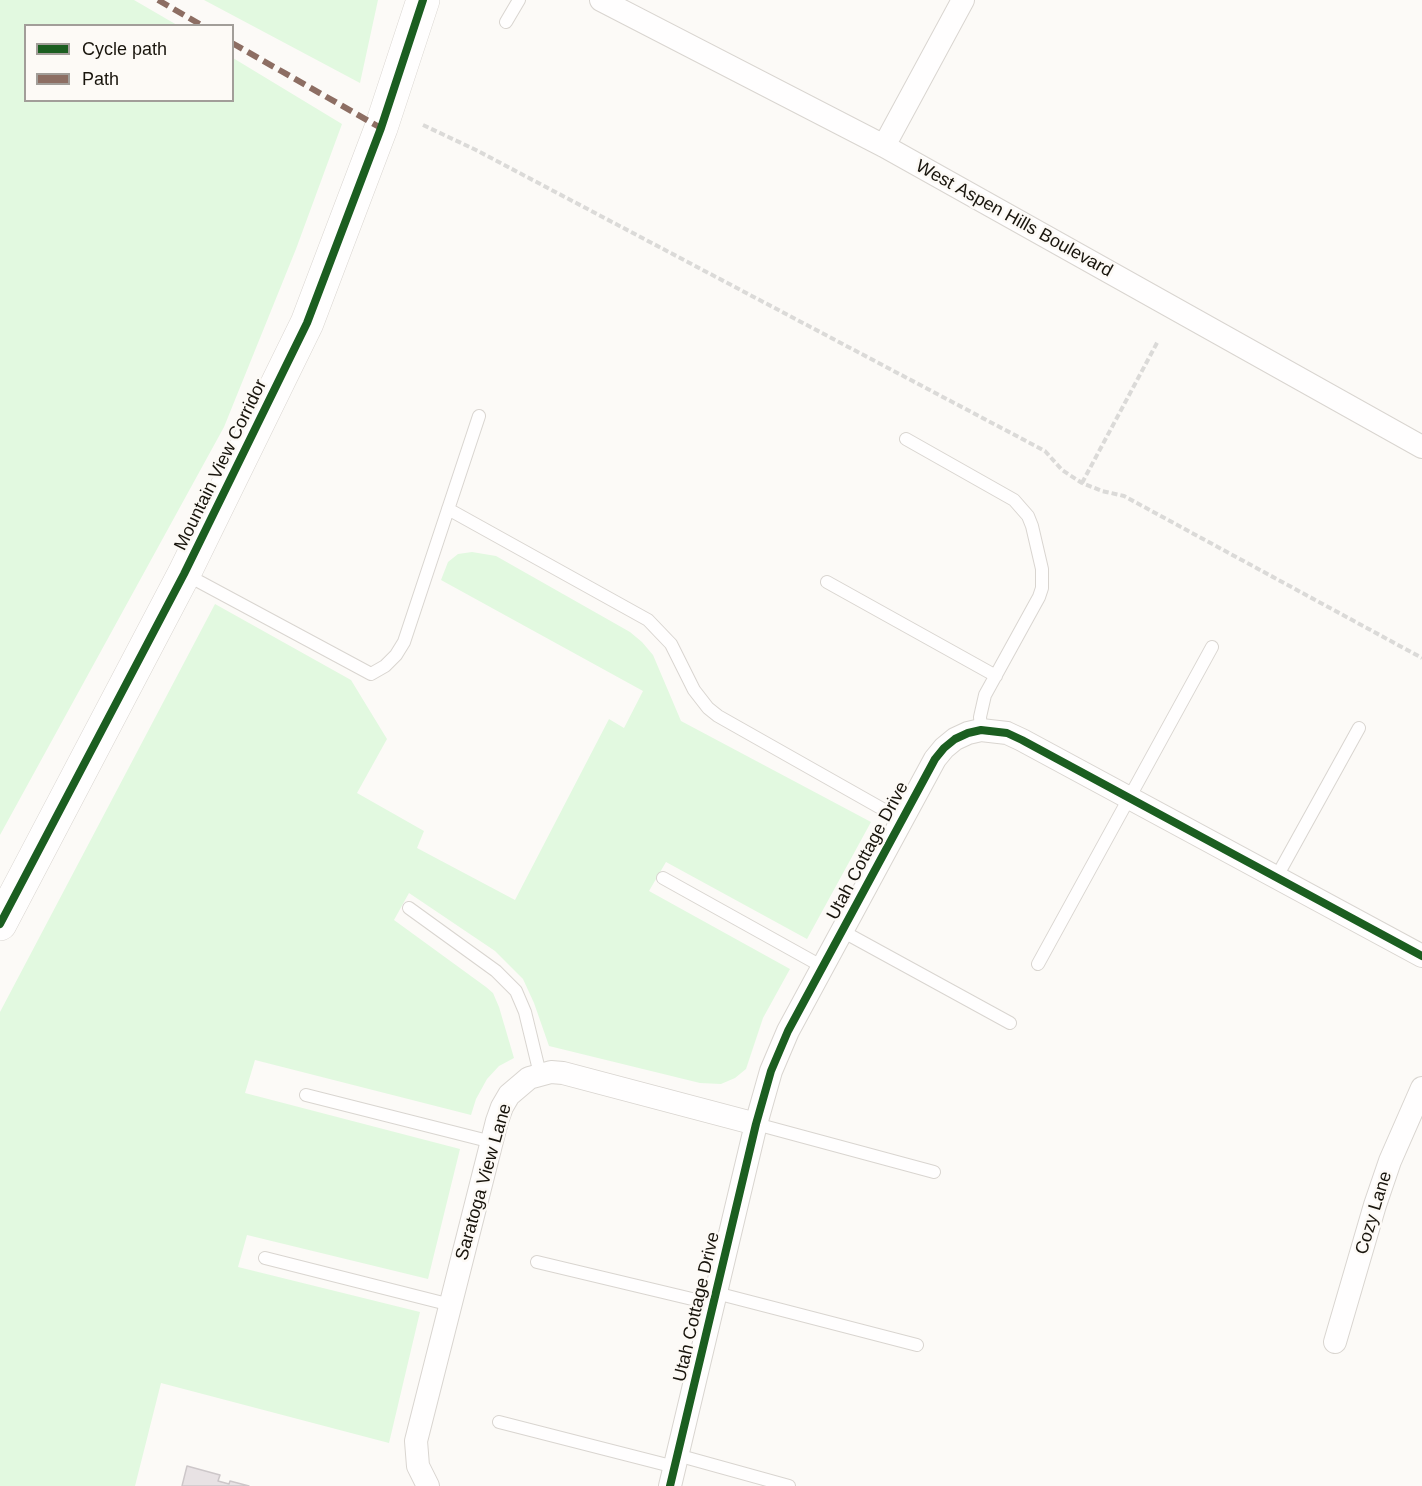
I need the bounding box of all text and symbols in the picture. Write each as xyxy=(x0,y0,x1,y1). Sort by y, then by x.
legend xyxy=(24,24,234,102)
text: Cycle path xyxy=(82,39,167,59)
text: Path xyxy=(82,69,119,89)
street label: West Aspen Hills Boulevard xyxy=(912,156,1116,282)
street label: Mountain View Corridor xyxy=(170,376,272,554)
street label: Utah Cottage Drive xyxy=(823,778,913,924)
street label: Saratoga View Lane xyxy=(451,1101,517,1263)
street label: Cozy Lane xyxy=(1351,1169,1397,1257)
street label: Utah Cottage Drive xyxy=(669,1230,725,1384)

